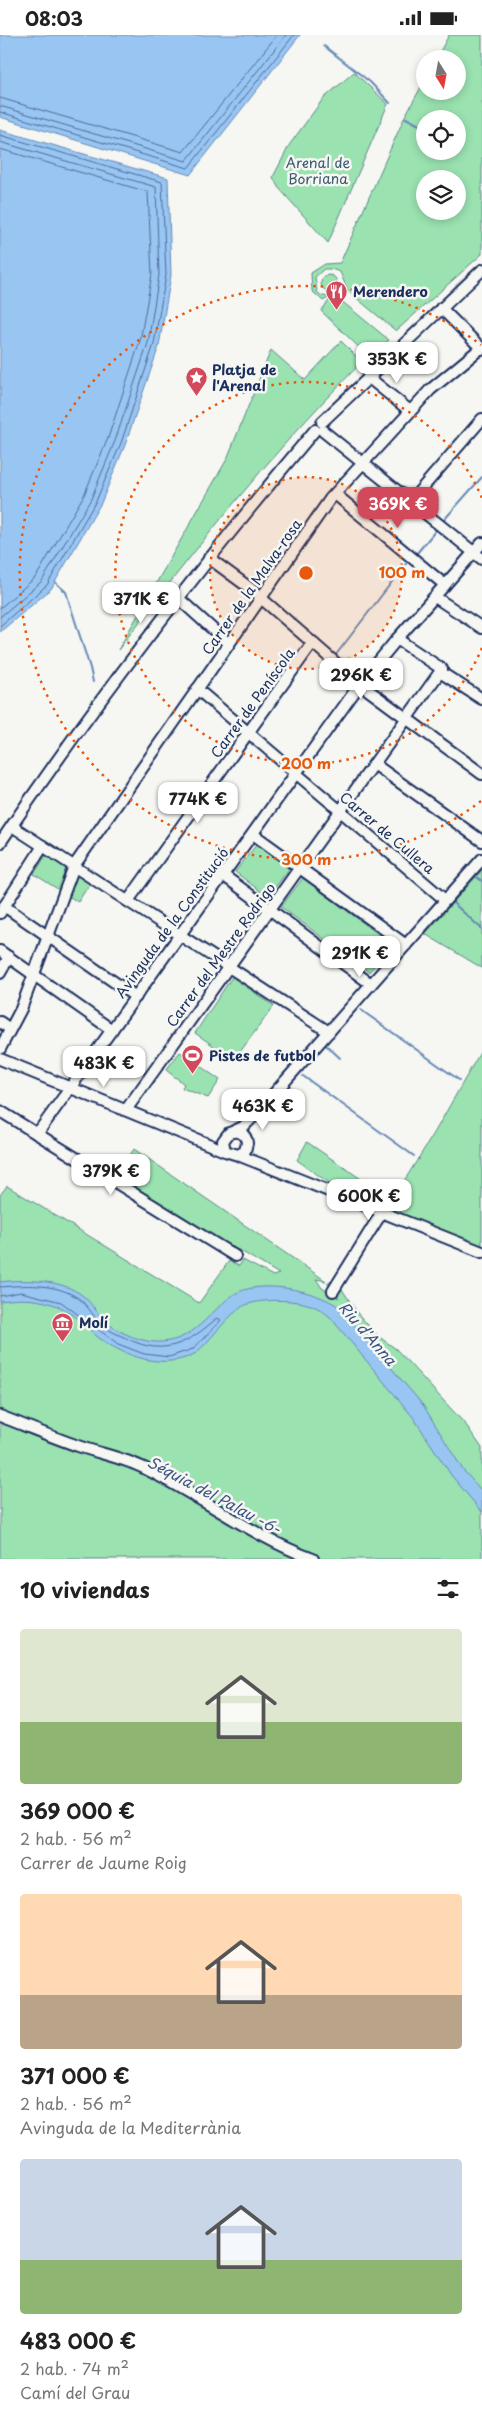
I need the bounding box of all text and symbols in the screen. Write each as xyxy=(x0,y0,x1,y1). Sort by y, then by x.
text: 08:03 xyxy=(25,4,83,32)
north arrow xyxy=(416,50,466,100)
map controls xyxy=(416,50,466,220)
button: locate xyxy=(416,110,466,160)
park label: Arenal de Borriana xyxy=(286,152,351,189)
button: layers xyxy=(416,170,466,220)
restaurant icon: Merendero xyxy=(325,280,349,311)
place label: Merendero xyxy=(353,281,428,302)
pin: 353K € xyxy=(356,341,438,384)
text: 353K € xyxy=(367,346,427,370)
place label: Platja de l'Arenal xyxy=(212,359,277,396)
place icon: Platja de l'Arenal xyxy=(184,366,208,397)
pin: 369K € xyxy=(357,487,439,529)
text: 369K € xyxy=(369,491,427,515)
street label: Carrer de la Malva-rosa xyxy=(197,514,307,659)
text: 100 m xyxy=(379,560,425,583)
centre of rings xyxy=(297,564,315,582)
pin: 371K € xyxy=(100,581,182,624)
text: 371K € xyxy=(113,586,169,610)
street label: Carrer de Peníscola xyxy=(205,643,300,762)
pin: 296K € xyxy=(320,657,402,700)
text: 296K € xyxy=(330,662,392,686)
text: 200 m xyxy=(281,751,331,774)
pin: 774K € xyxy=(157,781,239,824)
text: 774K € xyxy=(169,786,227,810)
street label: Carrer de Cullera xyxy=(335,787,440,879)
street label: Avinguda de la Constitució xyxy=(110,843,234,1002)
text: 300 m xyxy=(281,847,331,870)
street label: Carrer del Mestre Rodrigo xyxy=(161,878,280,1031)
pin: 291K € xyxy=(319,935,401,978)
text: 291K € xyxy=(331,940,389,964)
sports icon: Pistes de futbol xyxy=(181,1044,205,1075)
pin: 483K € xyxy=(63,1045,145,1088)
place label: Pistes de futbol xyxy=(209,1045,316,1066)
text: 483K € xyxy=(74,1050,134,1074)
pin: 463K € xyxy=(222,1089,304,1131)
text: 463K € xyxy=(232,1093,294,1117)
pin: 379K € xyxy=(70,1153,152,1196)
text: 379K € xyxy=(82,1158,140,1182)
pin: 600K € xyxy=(328,1179,410,1221)
text: 600K € xyxy=(338,1183,400,1207)
water label: Riu d'Anna xyxy=(334,1296,403,1370)
museum icon: Molí xyxy=(51,1311,75,1342)
place label: Molí xyxy=(79,1312,109,1333)
water label: Séquia del Palau -6- xyxy=(144,1450,286,1540)
text: 10 viviendas xyxy=(20,1573,150,1605)
icon: filters xyxy=(434,1575,462,1603)
icon: home xyxy=(196,1662,286,1752)
text: 369 000 € xyxy=(20,1794,135,1826)
text: 2 hab. · 56 m² xyxy=(20,1826,132,1850)
text: Carrer de Jaume Roig xyxy=(20,1850,187,1874)
icon: home xyxy=(196,1927,286,2017)
text: 371 000 € xyxy=(20,2059,130,2091)
text: 2 hab. · 56 m² xyxy=(20,2091,132,2115)
text: Avinguda de la Mediterrània xyxy=(20,2115,241,2139)
icon: home xyxy=(196,2192,286,2282)
text: 483 000 € xyxy=(20,2324,136,2356)
text: 2 hab. · 74 m² xyxy=(20,2356,129,2380)
text: Camí del Grau xyxy=(20,2380,130,2404)

